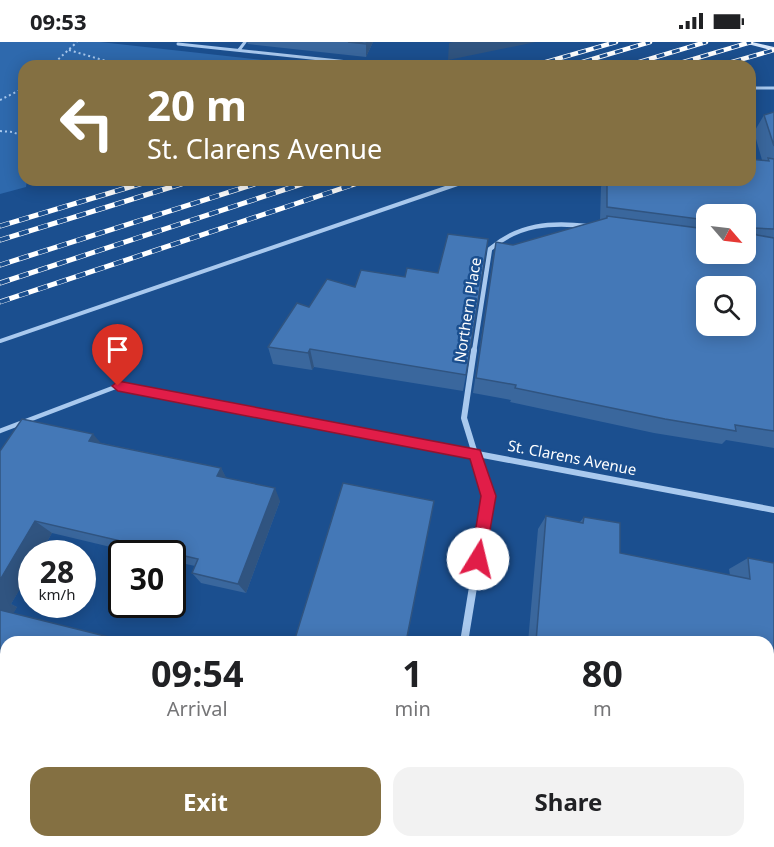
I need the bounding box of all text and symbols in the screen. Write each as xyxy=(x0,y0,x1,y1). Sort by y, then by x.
text: 09:53 xyxy=(30,6,87,36)
text: 20 m xyxy=(147,76,247,133)
icon: left xyxy=(48,84,126,162)
text: St. Clarens Avenue xyxy=(147,130,382,167)
north arrow xyxy=(696,204,756,264)
map controls xyxy=(696,204,756,336)
street label: Northern Place xyxy=(449,256,485,364)
button: search xyxy=(696,276,756,336)
pin xyxy=(92,324,143,386)
icon: arrive xyxy=(101,333,134,366)
street label: St. Clarens Avenue xyxy=(506,435,638,479)
position arrow xyxy=(446,527,510,591)
speed limit sign: 30 xyxy=(108,540,186,618)
text: 28 xyxy=(40,551,74,592)
text: km/h xyxy=(39,584,75,604)
text: 09:54 xyxy=(151,649,244,698)
text: 1 xyxy=(402,649,423,698)
text: 80 xyxy=(582,649,623,698)
text: Arrival xyxy=(167,695,228,722)
text: min xyxy=(395,695,431,722)
text: m xyxy=(593,695,612,722)
button: Exit xyxy=(30,767,381,836)
button: Share xyxy=(393,767,744,836)

